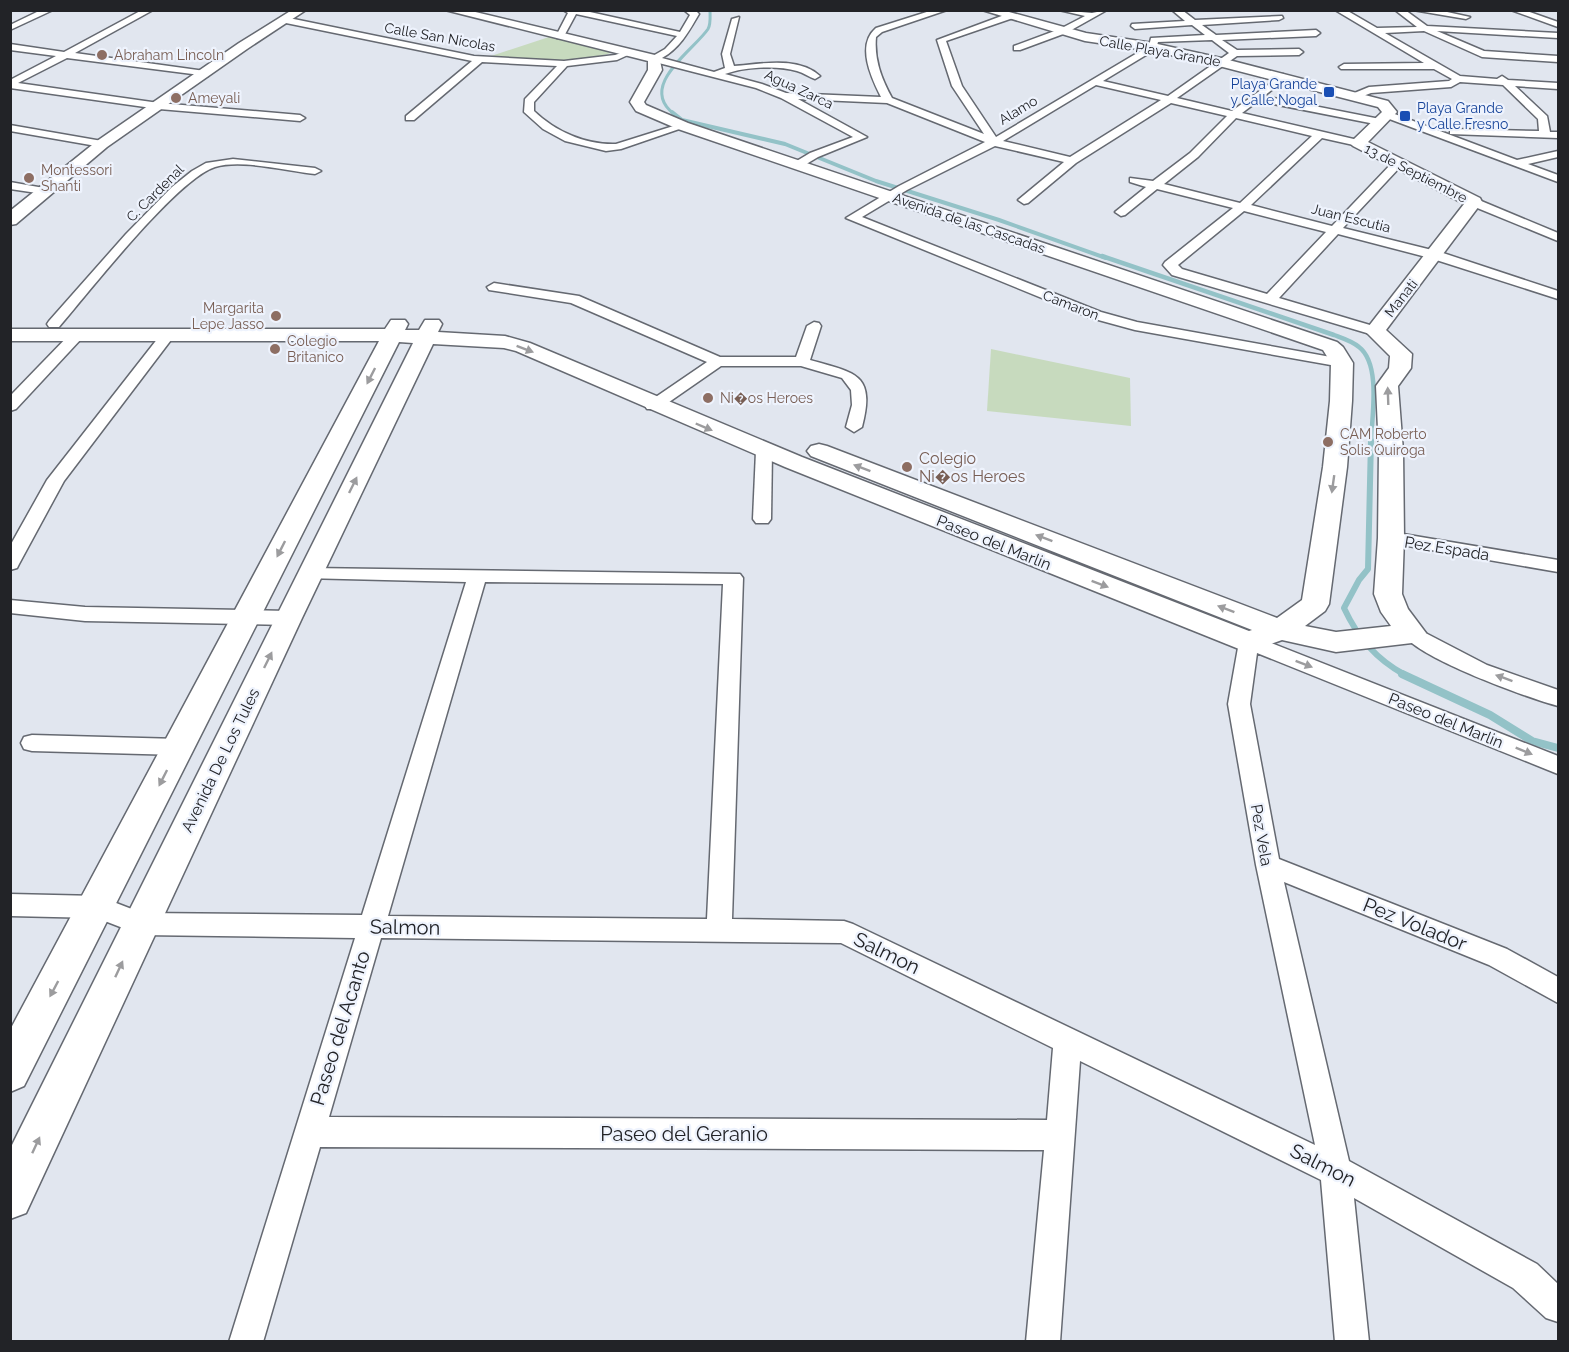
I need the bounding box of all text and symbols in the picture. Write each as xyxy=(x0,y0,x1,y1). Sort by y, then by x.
street label: Calle San Nicolas xyxy=(383,19,497,55)
street label: Calle Playa Grande xyxy=(1098,32,1222,70)
place label: Abraham Lincoln xyxy=(114,47,224,63)
marker: Abraham Lincoln xyxy=(95,48,109,62)
street label: Agua Zarca xyxy=(762,66,836,112)
place label: Playa Grande y Calle Nogal xyxy=(1230,76,1317,108)
marker: Playa Grande y Calle Nogal xyxy=(1322,85,1336,99)
place label: Ameyali xyxy=(188,90,240,106)
marker: Ameyali xyxy=(169,91,183,105)
street label: Alamo xyxy=(996,92,1040,128)
place label: Playa Grande y Calle Fresno xyxy=(1417,100,1508,132)
marker: Playa Grande y Calle Fresno xyxy=(1398,109,1412,123)
street label: 13 de Septiembre xyxy=(1362,140,1470,206)
street label: C. Cardenal xyxy=(123,161,187,225)
place label: Montessori Shanti xyxy=(41,162,112,194)
marker: Montessori Shanti xyxy=(22,171,36,185)
street label: Avenida de las Cascadas xyxy=(891,189,1048,257)
street label: Juan Escutia xyxy=(1310,200,1392,236)
street label: Manati xyxy=(1381,276,1421,320)
street label: Camaron xyxy=(1041,287,1101,323)
place label: Margarita Lepe Jasso xyxy=(192,300,264,332)
marker: Margarita Lepe Jasso xyxy=(269,309,283,323)
place label: Colegio Britanico xyxy=(287,333,344,365)
marker: Colegio Britanico xyxy=(268,342,282,356)
one-way arrow xyxy=(517,344,535,354)
one-way arrow xyxy=(366,367,375,384)
one-way arrow xyxy=(1383,387,1393,406)
place label: Ni�os Heroes xyxy=(720,390,813,406)
marker: Ni�os Heroes xyxy=(701,391,715,405)
one-way arrow xyxy=(695,423,713,432)
place label: CAM Roberto Solis Quiroga xyxy=(1340,426,1427,458)
marker: CAM Roberto Solis Quiroga xyxy=(1321,435,1335,449)
place label: Colegio Ni�os Heroes xyxy=(919,449,1026,486)
marker: Colegio Ni�os Heroes xyxy=(900,460,914,474)
one-way arrow xyxy=(853,462,871,472)
one-way arrow xyxy=(1328,475,1337,494)
one-way arrow xyxy=(349,477,358,494)
street label: Paseo del Marlin xyxy=(934,511,1054,574)
one-way arrow xyxy=(1035,532,1053,542)
street label: Pez Espada xyxy=(1403,532,1491,565)
one-way arrow xyxy=(276,541,286,558)
one-way arrow xyxy=(1091,580,1109,589)
one-way arrow xyxy=(1217,603,1235,613)
one-way arrow xyxy=(263,652,272,669)
one-way arrow xyxy=(1295,659,1313,669)
one-way arrow xyxy=(1494,673,1512,683)
street label: Avenida De Los Tules xyxy=(177,685,264,835)
street label: Paseo del Marlin xyxy=(1386,689,1506,752)
one-way arrow xyxy=(1515,747,1533,756)
one-way arrow xyxy=(158,769,168,787)
street label: Pez Vela xyxy=(1247,803,1276,868)
street label: Pez Volador xyxy=(1360,892,1470,956)
street label: Salmon xyxy=(370,914,440,940)
street label: Salmon xyxy=(850,927,924,979)
street label: Paseo del Acanto xyxy=(305,948,375,1108)
one-way arrow xyxy=(115,960,124,977)
one-way arrow xyxy=(50,980,60,998)
street label: Paseo del Geranio xyxy=(600,1122,768,1146)
one-way arrow xyxy=(31,1136,40,1153)
street label: Salmon xyxy=(1286,1138,1360,1192)

